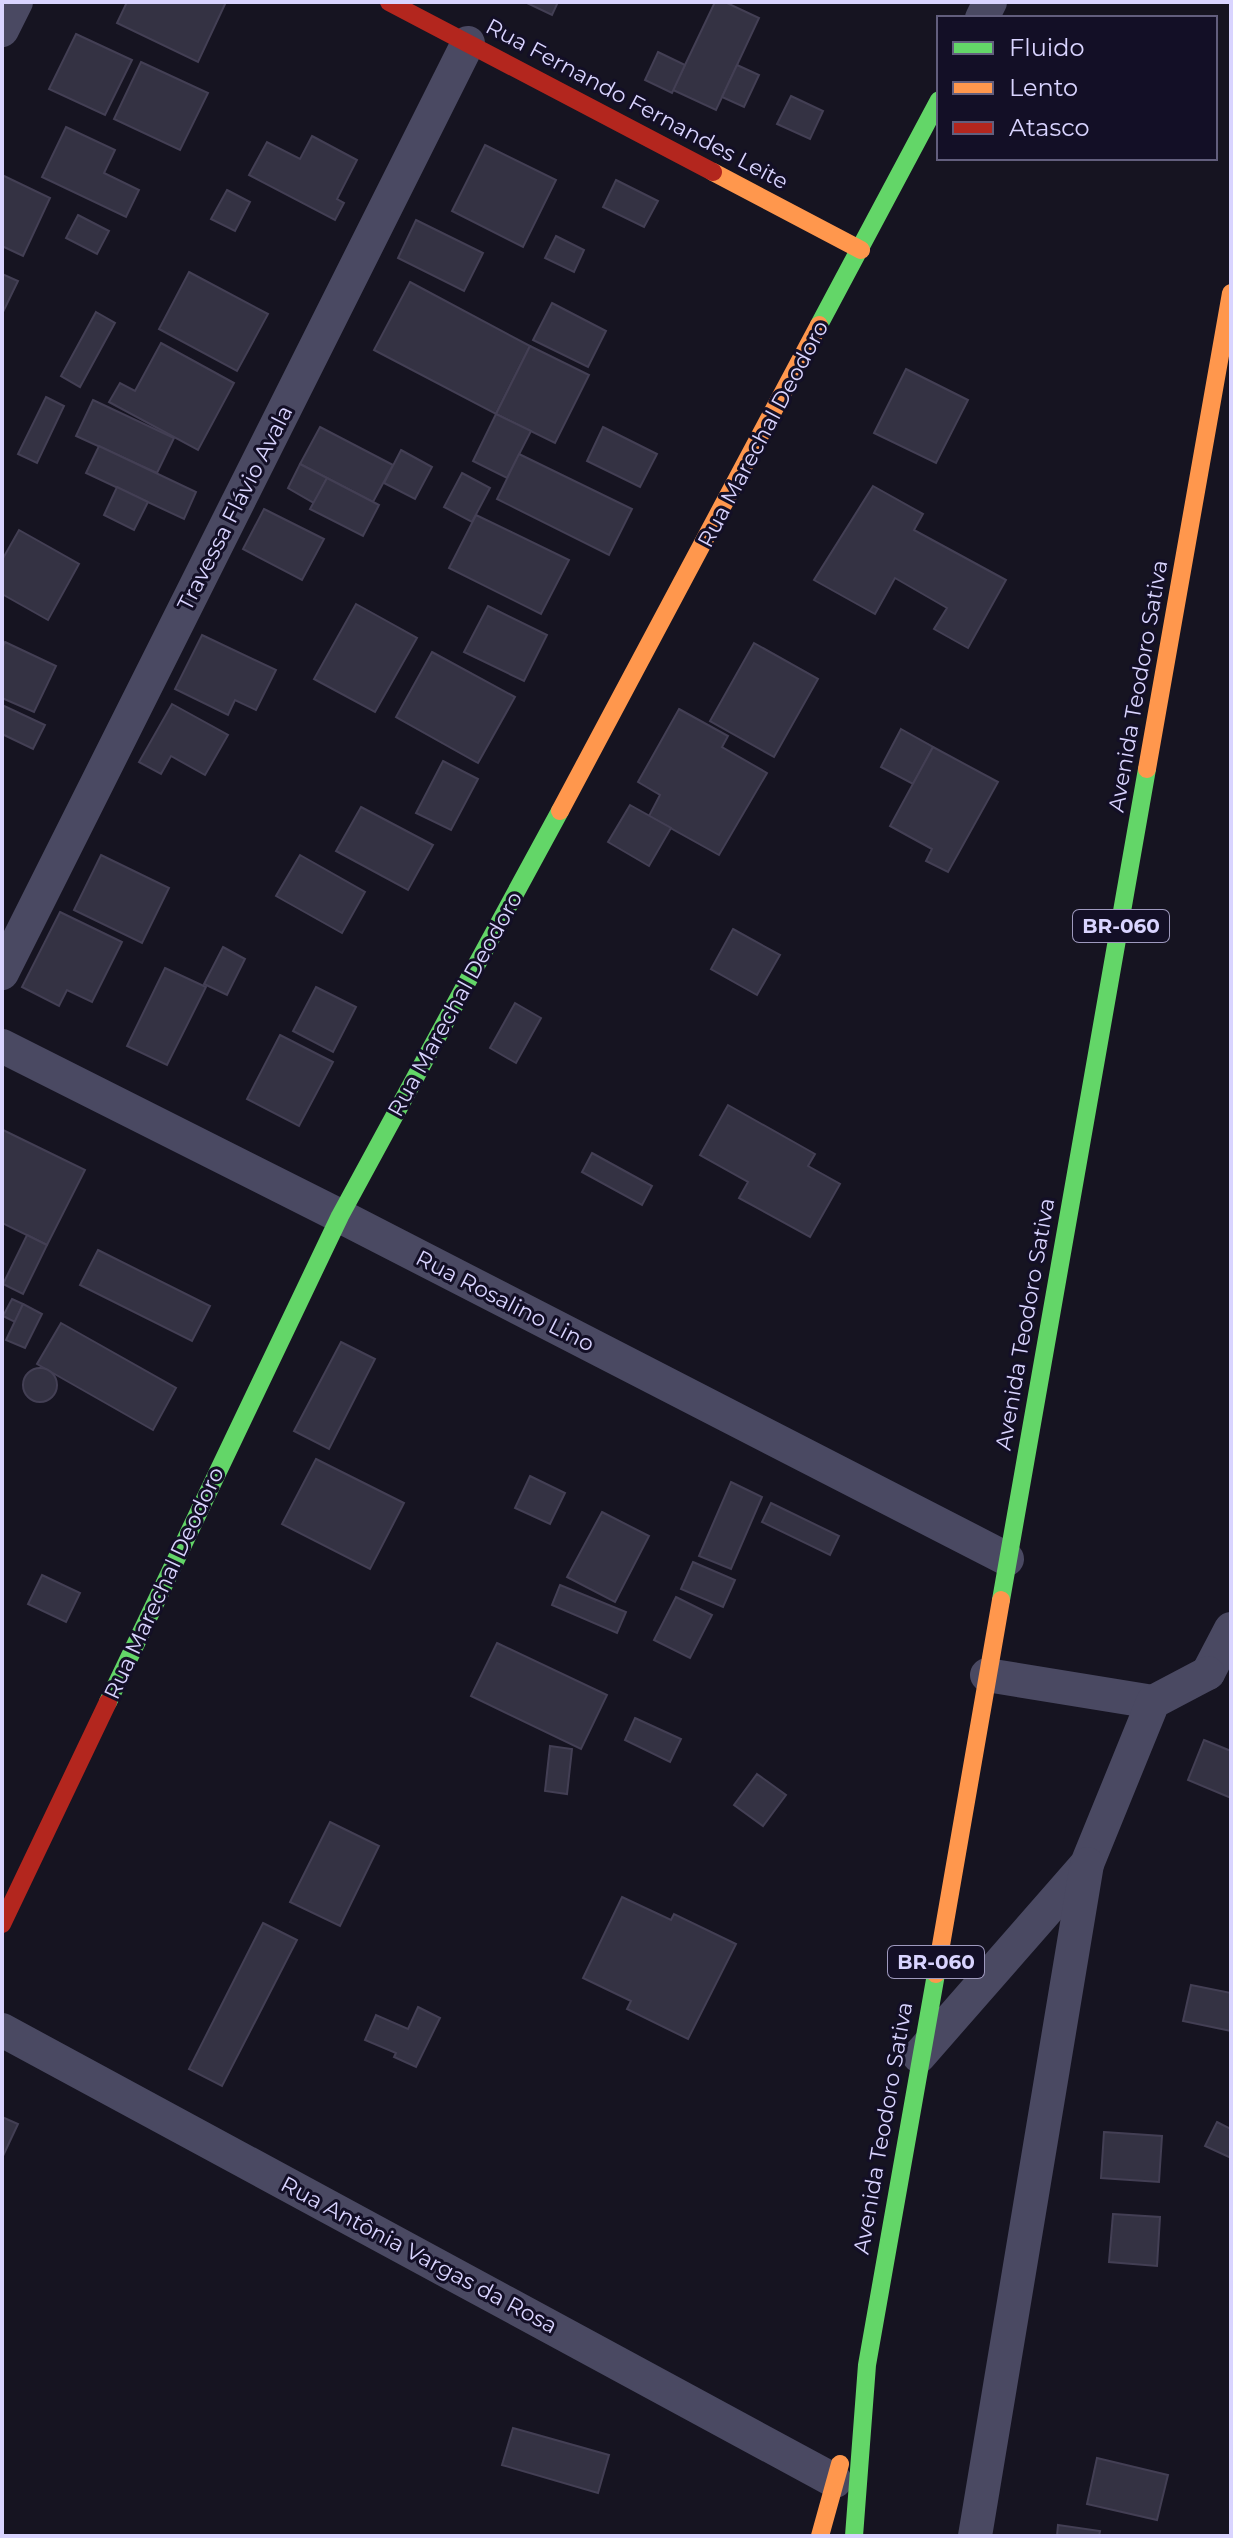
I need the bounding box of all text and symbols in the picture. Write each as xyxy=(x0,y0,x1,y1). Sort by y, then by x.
street label: Rua Fernando Fernandes Leite xyxy=(481,13,793,195)
legend xyxy=(937,16,1217,160)
text: Fluido xyxy=(1009,33,1085,62)
text: Lento xyxy=(1009,73,1078,102)
text: Atasco xyxy=(1009,113,1090,142)
street label: Rua Marechal Deodoro xyxy=(692,316,834,552)
street label: Travessa Flávio Avala xyxy=(172,401,298,615)
street label: Avenida Teodoro Sativa xyxy=(1103,558,1173,814)
street label: Rua Marechal Deodoro xyxy=(382,887,528,1121)
road number: BR-060 xyxy=(1073,910,1169,942)
street label: Avenida Teodoro Sativa xyxy=(990,1196,1060,1452)
street label: Rua Rosalino Lino xyxy=(411,1244,599,1358)
street label: Rua Marechal Deodoro xyxy=(98,1463,230,1703)
road number: BR-060 xyxy=(888,1946,984,1978)
street label: Avenida Teodoro Sativa xyxy=(848,2000,918,2256)
street label: Rua Antônia Vargas da Rosa xyxy=(276,2170,562,2340)

